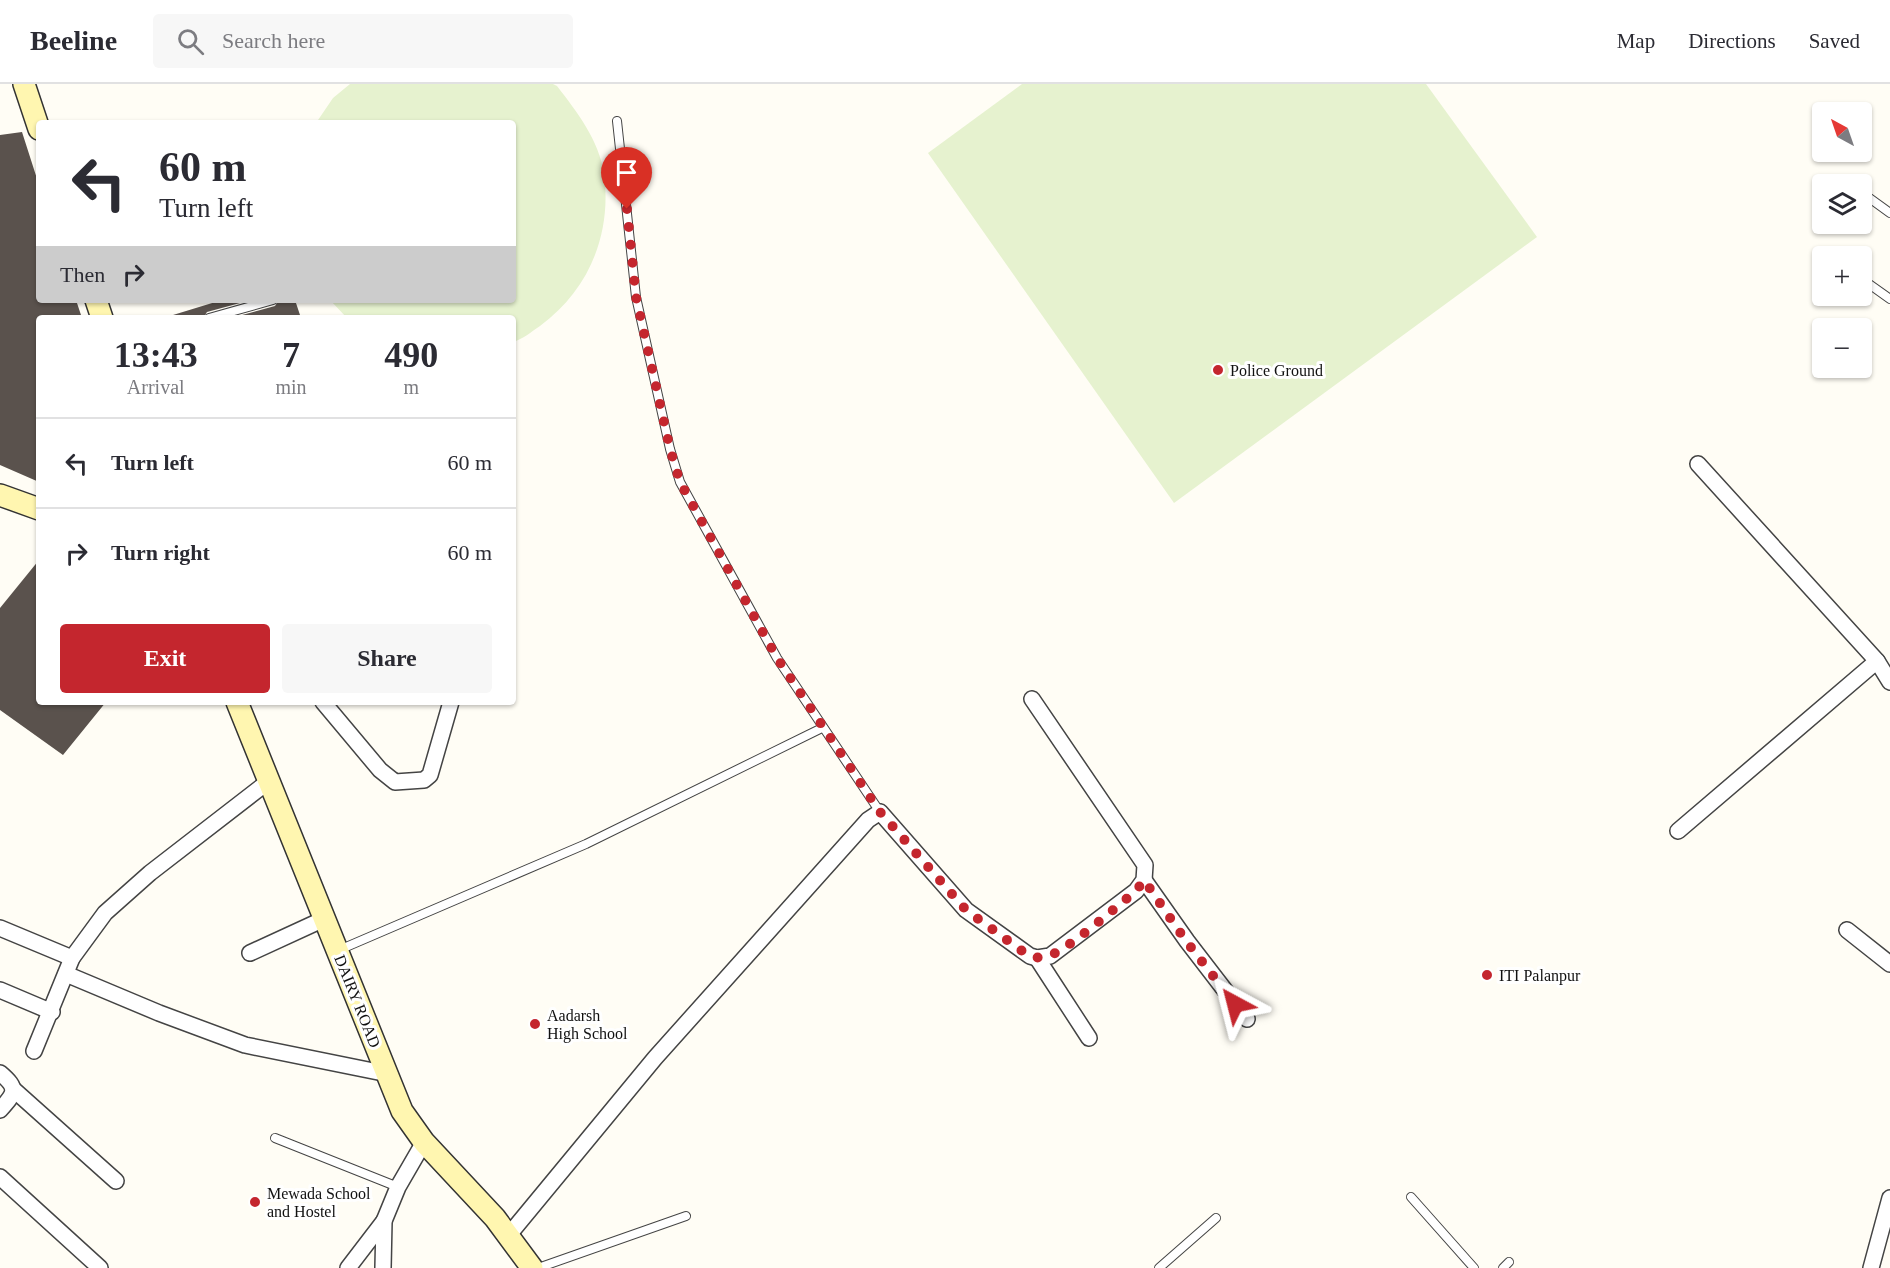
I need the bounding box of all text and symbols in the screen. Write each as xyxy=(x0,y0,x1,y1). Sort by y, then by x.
search box xyxy=(153,14,573,68)
text: Beeline xyxy=(30,25,117,56)
icon: search xyxy=(174,25,207,58)
text: Search here xyxy=(222,28,325,53)
text: Map xyxy=(1617,29,1655,53)
text: Directions xyxy=(1688,29,1776,53)
text: Saved xyxy=(1809,29,1860,53)
north arrow xyxy=(1812,102,1872,162)
map controls xyxy=(1812,102,1872,378)
icon: left xyxy=(60,144,138,222)
text: 60 m xyxy=(159,144,247,190)
pin xyxy=(601,147,652,209)
icon: arrive xyxy=(610,156,643,189)
button: layers xyxy=(1812,174,1872,234)
text: Turn left xyxy=(159,193,253,223)
button: + xyxy=(1812,246,1872,306)
icon: right xyxy=(117,258,150,291)
text: Then xyxy=(60,262,105,287)
button: − xyxy=(1812,318,1872,378)
text: 13:43 xyxy=(114,335,198,375)
text: 7 xyxy=(282,335,300,375)
text: 490 xyxy=(384,335,438,375)
place label: Police Ground xyxy=(1230,362,1323,379)
marker: Police Ground xyxy=(1211,363,1225,377)
text: Arrival xyxy=(127,376,185,398)
text: min xyxy=(275,376,307,398)
text: m xyxy=(404,376,419,398)
icon: left xyxy=(60,447,93,480)
text: Turn left xyxy=(111,450,194,475)
text: 60 m xyxy=(447,450,492,475)
icon: right xyxy=(60,537,93,570)
text: Turn right xyxy=(111,540,210,565)
text: 60 m xyxy=(447,540,492,565)
button: Exit xyxy=(60,624,270,693)
button: Share xyxy=(282,624,492,693)
street label: DAIRY ROAD xyxy=(331,952,384,1050)
place label: ITI Palanpur xyxy=(1499,967,1581,985)
marker: ITI Palanpur xyxy=(1480,968,1494,982)
position arrow xyxy=(1203,972,1267,1036)
place label: Aadarsh High School xyxy=(547,1007,628,1043)
marker: Aadarsh High School xyxy=(528,1017,542,1031)
place label: Mewada School and Hostel xyxy=(267,1185,371,1220)
marker: Mewada School and Hostel xyxy=(248,1195,262,1209)

